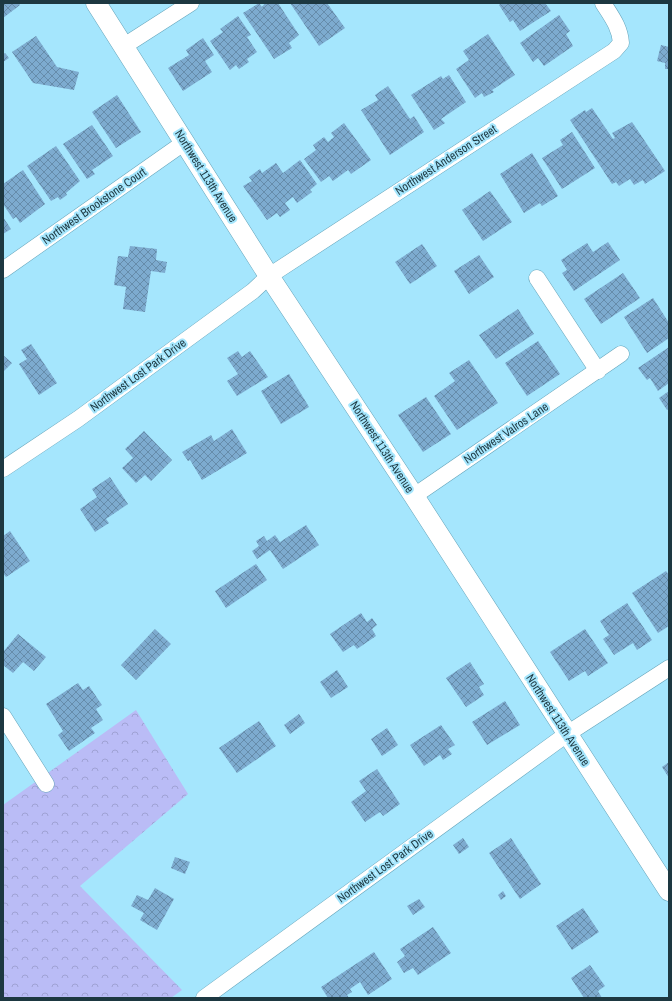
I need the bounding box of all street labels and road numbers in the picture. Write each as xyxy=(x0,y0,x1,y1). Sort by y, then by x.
street label: Northwest Anderson Street xyxy=(392,121,500,199)
street label: Northwest 113th Avenue xyxy=(171,127,241,225)
street label: Northwest Brookstone Court xyxy=(39,164,149,248)
street label: Northwest Lost Park Drive xyxy=(87,335,189,415)
street label: Northwest 113th Avenue xyxy=(346,398,418,496)
street label: Northwest Valros Lane xyxy=(461,399,551,467)
street label: Northwest 113th Avenue xyxy=(522,671,594,769)
street label: Northwest Lost Park Drive xyxy=(334,826,436,906)

